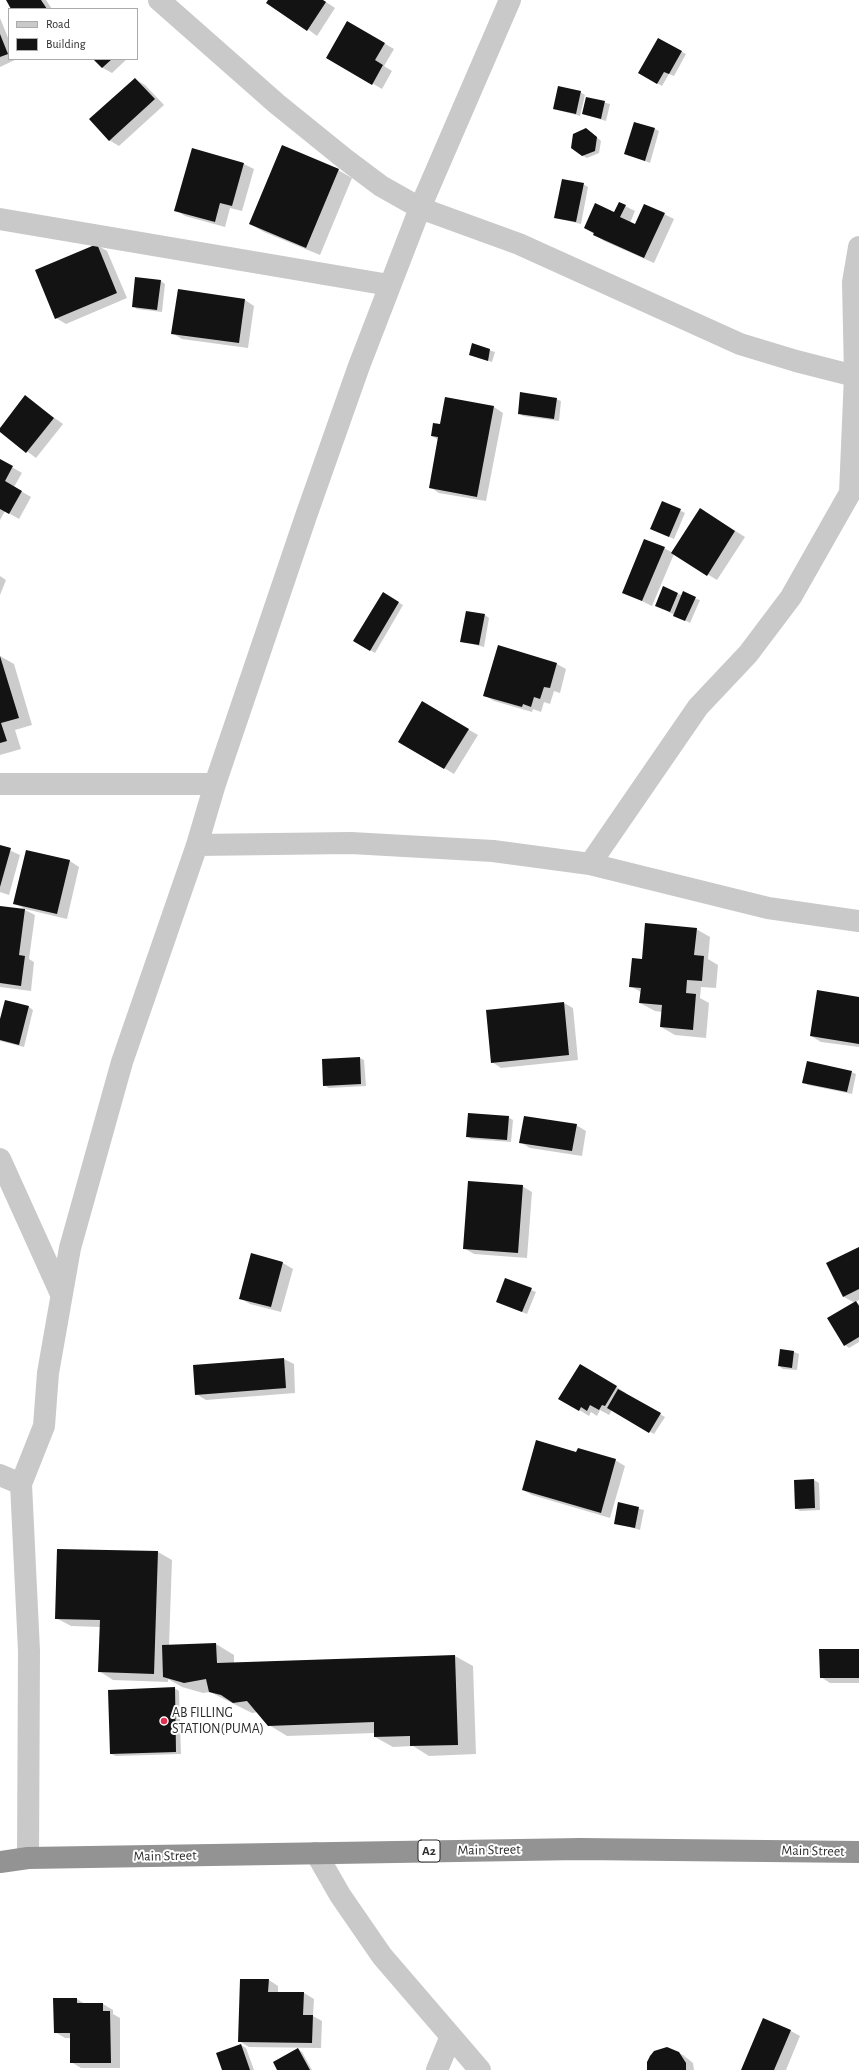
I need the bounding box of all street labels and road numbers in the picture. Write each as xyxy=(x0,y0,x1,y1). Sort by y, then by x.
road number: A2 xyxy=(418,1840,440,1862)
street label: Main Street xyxy=(457,1841,521,1859)
street label: Main Street xyxy=(781,1842,845,1860)
street label: Main Street xyxy=(133,1847,197,1865)

